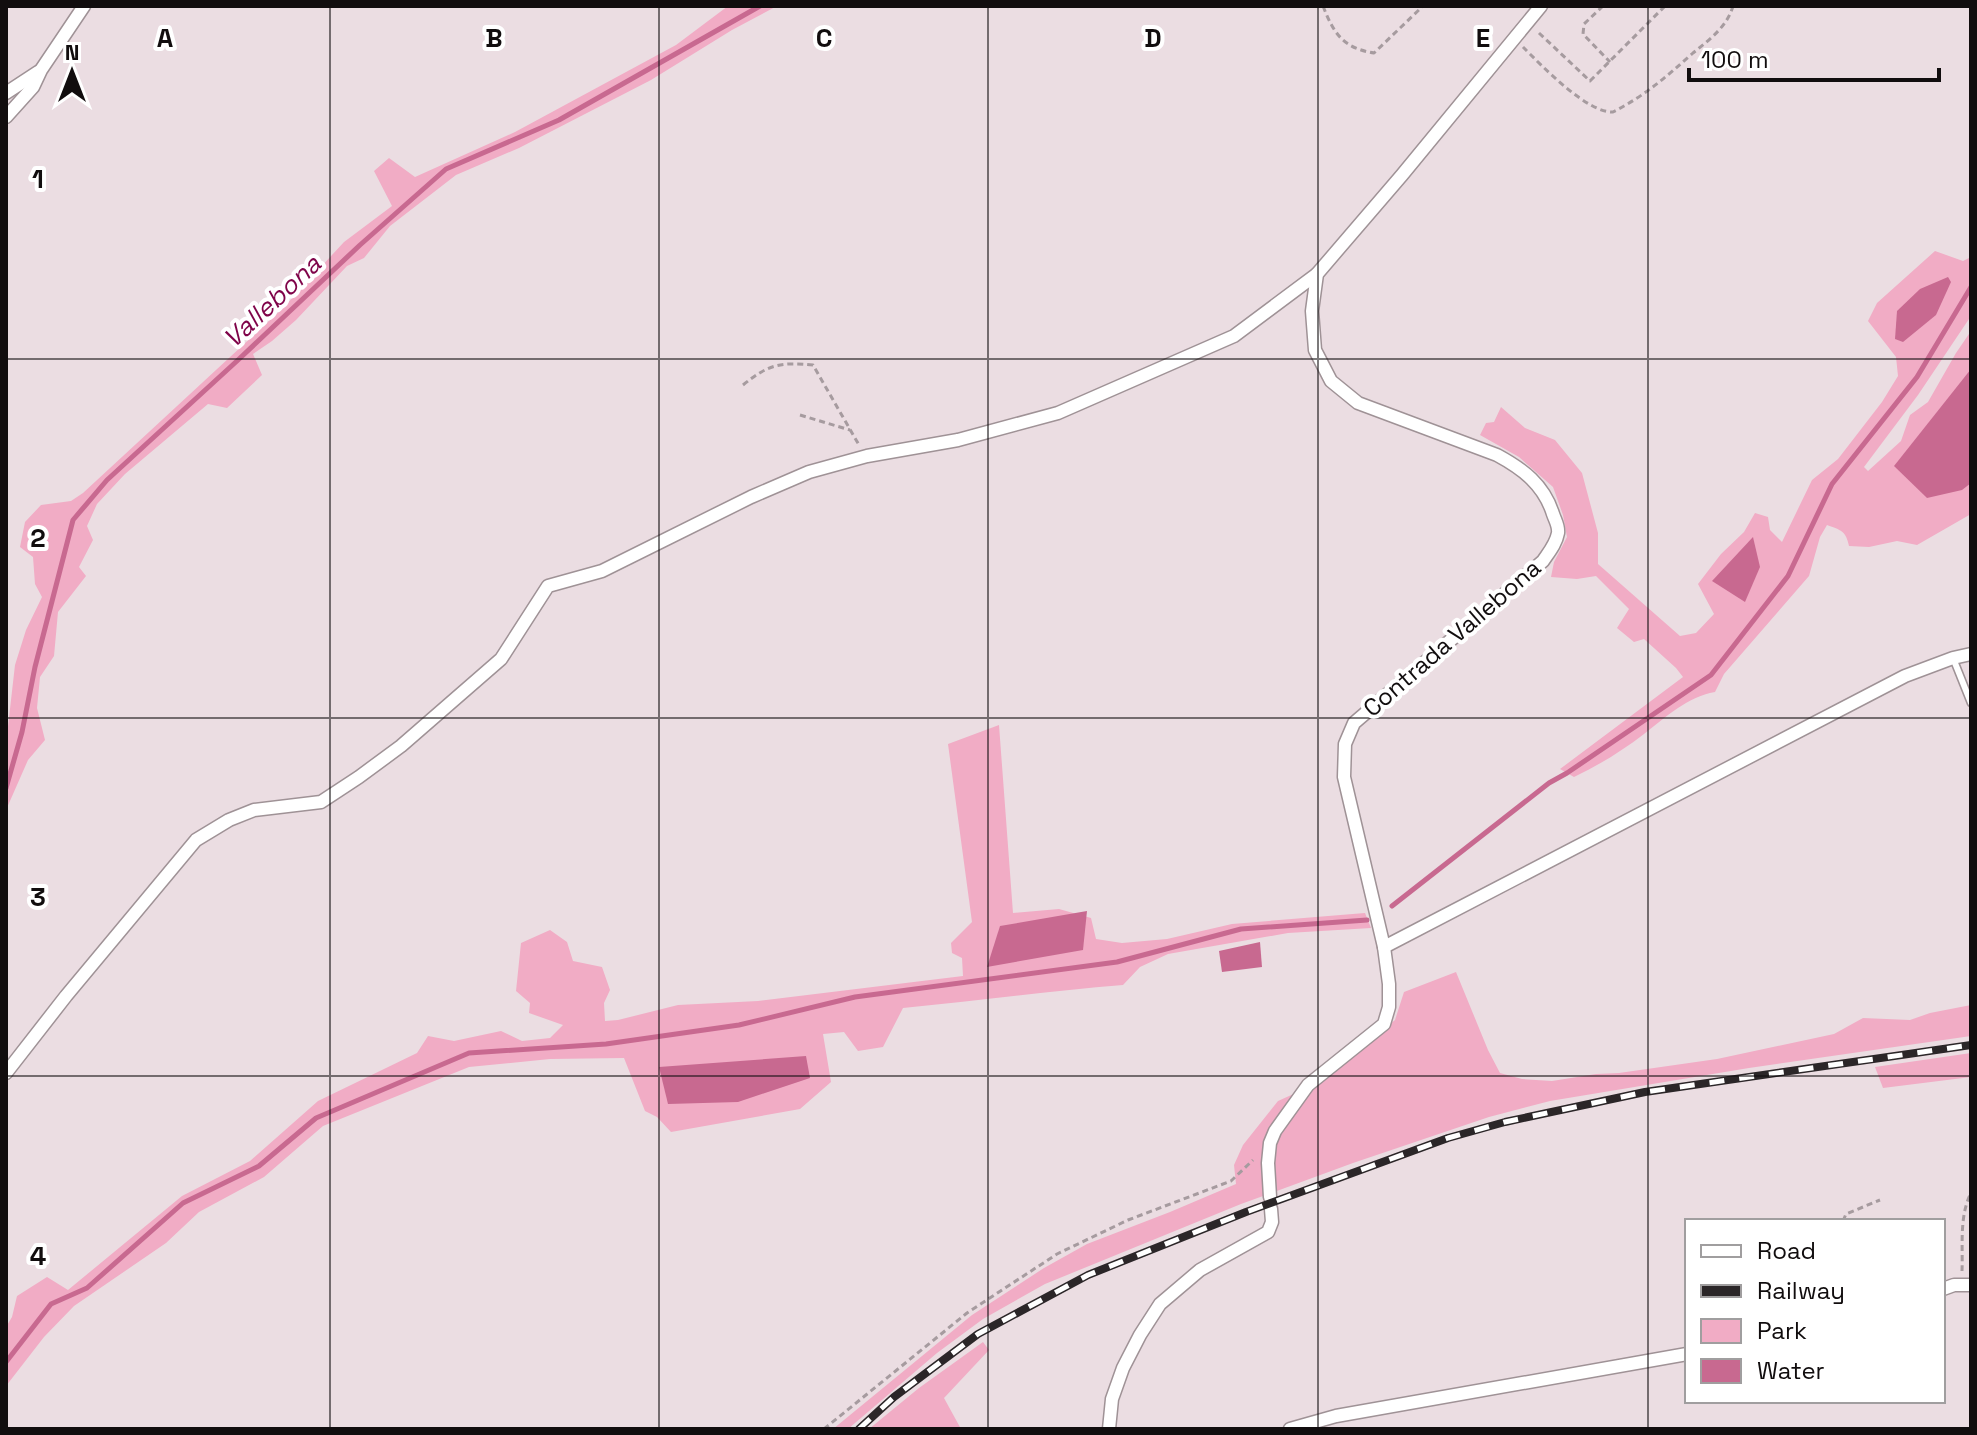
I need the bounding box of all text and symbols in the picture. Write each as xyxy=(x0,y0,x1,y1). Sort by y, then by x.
text: A xyxy=(157,21,174,55)
text: B xyxy=(485,21,503,55)
text: C xyxy=(816,21,832,55)
text: D xyxy=(1144,21,1162,55)
text: E xyxy=(1476,21,1490,55)
north arrow xyxy=(32,32,112,112)
scale bar xyxy=(1689,32,1939,82)
text: N xyxy=(65,38,79,66)
text: 100 m xyxy=(1701,44,1769,75)
text: 1 xyxy=(32,162,44,196)
water label: Vallebona xyxy=(216,246,329,355)
text: 2 xyxy=(30,521,46,555)
street label: Contrada Vallebona xyxy=(1356,552,1547,723)
text: 3 xyxy=(30,880,46,914)
legend xyxy=(1685,1219,1945,1403)
text: Road xyxy=(1757,1235,1816,1266)
text: 4 xyxy=(30,1239,46,1273)
text: Railway xyxy=(1757,1275,1845,1306)
text: Park xyxy=(1757,1315,1807,1346)
text: Water xyxy=(1757,1355,1825,1386)

